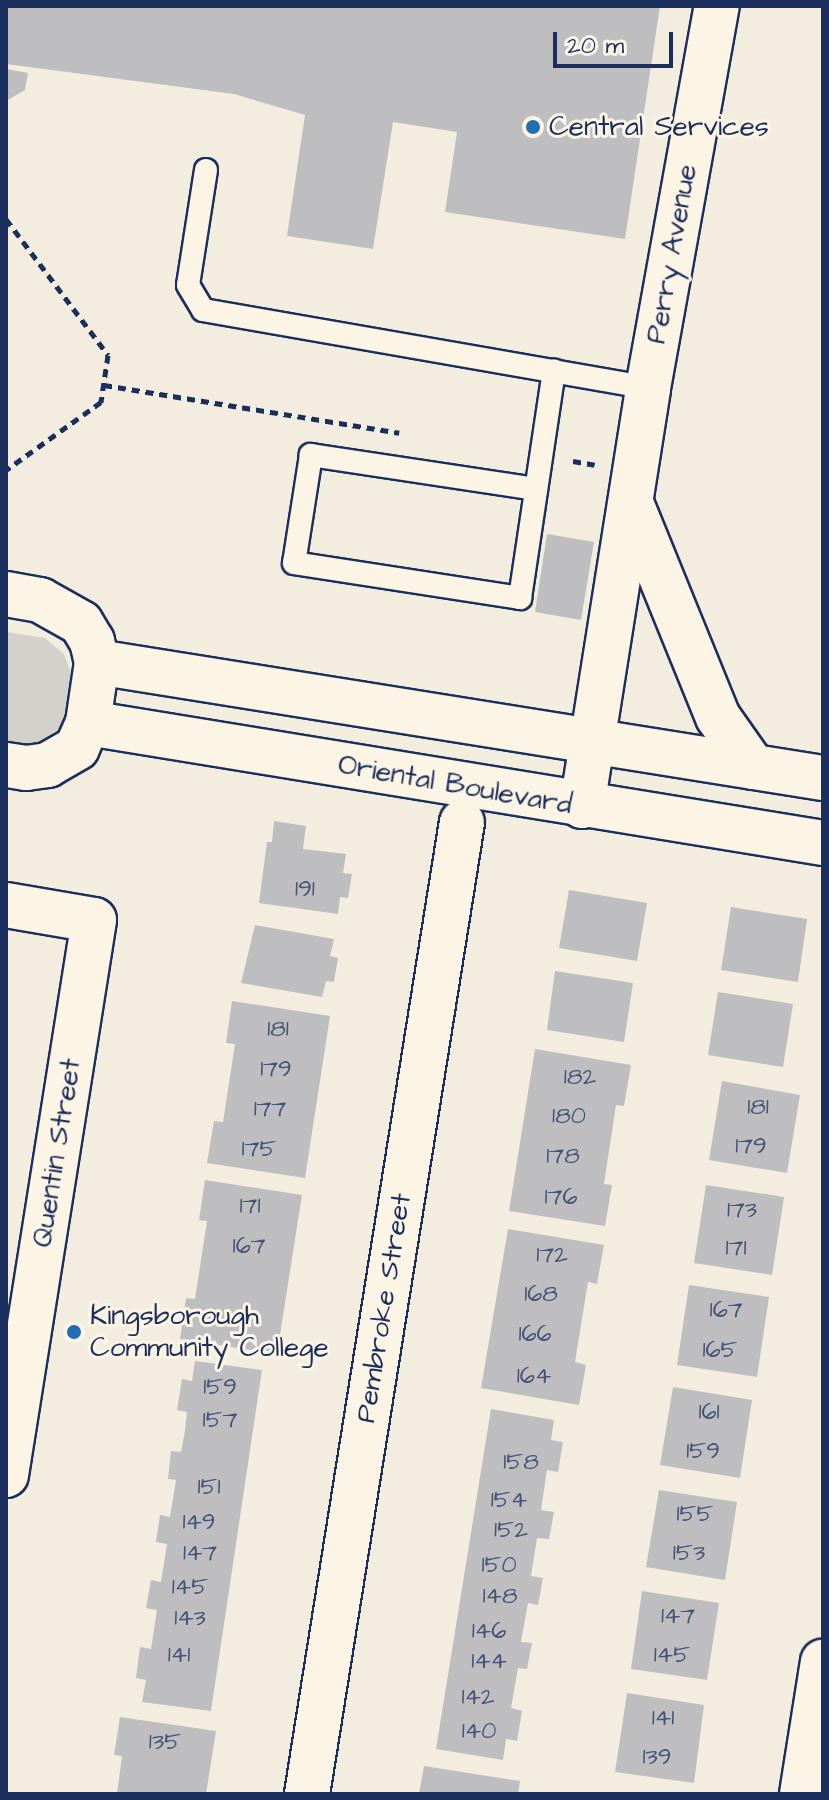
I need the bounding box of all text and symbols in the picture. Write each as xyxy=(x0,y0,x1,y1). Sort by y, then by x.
scale bar xyxy=(557,16,677,66)
text: 20 m xyxy=(567,29,624,63)
place label: Central Services xyxy=(549,110,769,144)
marker: Central Services xyxy=(524,118,542,136)
street label: Perry Avenue xyxy=(640,162,704,346)
street label: Oriental Boulevard xyxy=(335,748,575,822)
house number: 191 xyxy=(295,876,315,904)
house number: 181 xyxy=(267,1016,289,1044)
street label: Quentin Street xyxy=(26,1056,88,1250)
house number: 179 xyxy=(260,1056,292,1084)
house number: 182 xyxy=(564,1064,596,1092)
house number: 181 xyxy=(747,1094,769,1122)
house number: 177 xyxy=(254,1096,286,1124)
house number: 180 xyxy=(552,1103,586,1131)
house number: 179 xyxy=(735,1133,767,1161)
house number: 175 xyxy=(242,1136,276,1164)
house number: 178 xyxy=(546,1143,580,1171)
house number: 176 xyxy=(545,1184,577,1212)
street label: Pembroke Street xyxy=(349,1191,419,1425)
house number: 171 xyxy=(240,1193,260,1221)
house number: 173 xyxy=(727,1197,757,1225)
house number: 167 xyxy=(233,1233,265,1261)
house number: 171 xyxy=(726,1235,746,1263)
house number: 172 xyxy=(536,1242,568,1270)
house number: 168 xyxy=(524,1281,558,1309)
house number: 167 xyxy=(710,1297,742,1325)
place label: Kingsborough Community College xyxy=(90,1299,329,1365)
house number: 166 xyxy=(518,1321,552,1349)
marker: Kingsborough Community College xyxy=(65,1323,83,1341)
house number: 165 xyxy=(702,1337,738,1365)
house number: 164 xyxy=(517,1363,551,1391)
house number: 159 xyxy=(203,1374,237,1402)
house number: 161 xyxy=(698,1399,720,1427)
house number: 157 xyxy=(203,1407,237,1435)
house number: 159 xyxy=(686,1438,720,1466)
house number: 158 xyxy=(503,1449,539,1477)
house number: 151 xyxy=(197,1474,221,1502)
house number: 154 xyxy=(491,1487,527,1515)
house number: 155 xyxy=(676,1501,714,1529)
house number: 149 xyxy=(182,1509,216,1537)
house number: 152 xyxy=(494,1517,528,1545)
house number: 147 xyxy=(183,1540,217,1568)
house number: 153 xyxy=(673,1540,705,1568)
house number: 150 xyxy=(481,1552,517,1580)
house number: 145 xyxy=(172,1574,208,1602)
house number: 148 xyxy=(483,1583,517,1611)
house number: 147 xyxy=(661,1603,695,1631)
house number: 143 xyxy=(174,1605,206,1633)
house number: 146 xyxy=(472,1618,506,1646)
house number: 141 xyxy=(168,1642,190,1670)
house number: 145 xyxy=(654,1642,690,1670)
house number: 144 xyxy=(471,1648,507,1676)
house number: 142 xyxy=(461,1684,495,1712)
house number: 141 xyxy=(652,1705,674,1733)
house number: 140 xyxy=(462,1718,496,1746)
house number: 135 xyxy=(149,1729,181,1757)
house number: 139 xyxy=(643,1744,671,1772)

